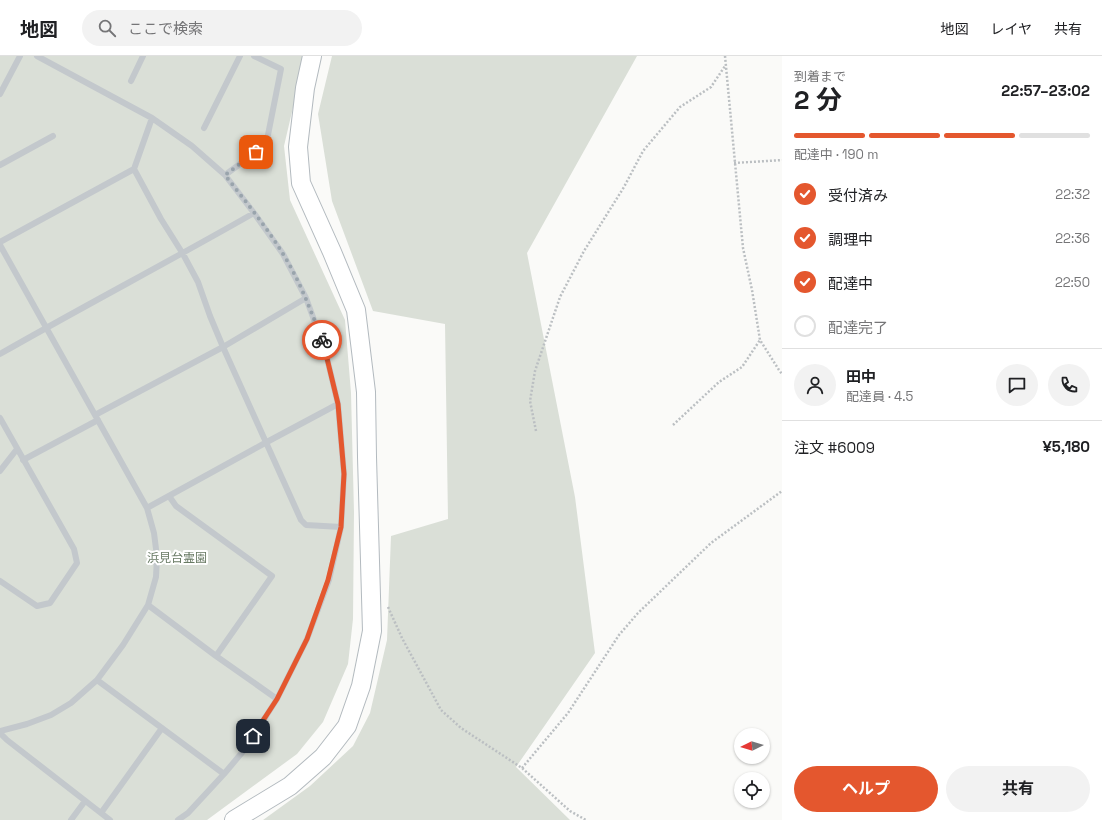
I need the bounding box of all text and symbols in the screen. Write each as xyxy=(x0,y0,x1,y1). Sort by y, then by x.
search box xyxy=(82,10,362,46)
text: 地図 xyxy=(20,17,58,42)
icon: search xyxy=(96,17,118,39)
text: ここで検索 xyxy=(128,19,203,38)
text: 地図 xyxy=(940,20,968,38)
text: レイヤ xyxy=(990,20,1032,38)
text: 共有 xyxy=(1054,20,1082,38)
text: 到着まで xyxy=(794,68,846,85)
text: 22:57–23:02 xyxy=(1001,81,1090,100)
text: 2 分 xyxy=(794,83,842,117)
pin xyxy=(239,135,273,169)
icon: bag xyxy=(245,141,267,163)
text: 配達中 · 190 m xyxy=(794,146,878,163)
icon: check xyxy=(794,183,816,205)
text: 受付済み xyxy=(828,186,888,205)
text: 22:32 xyxy=(1055,186,1090,203)
icon: check xyxy=(794,227,816,249)
text: 調理中 xyxy=(828,230,873,249)
text: 22:36 xyxy=(1055,230,1090,247)
icon: check xyxy=(794,271,816,293)
text: 配達中 xyxy=(828,274,873,293)
text: 22:50 xyxy=(1055,274,1090,291)
text: 配達完了 xyxy=(828,318,888,337)
courier xyxy=(302,320,342,360)
icon: bike xyxy=(311,329,333,351)
button: person xyxy=(794,364,836,406)
button: chat xyxy=(996,364,1038,406)
button: phone xyxy=(1048,364,1090,406)
text: 田中 xyxy=(846,367,876,386)
text: 配達員 · 4.5 xyxy=(846,388,913,405)
text: ¥5,180 xyxy=(1043,437,1090,456)
text: 注文 #6009 xyxy=(794,438,875,457)
park label: 浜見台霊園 xyxy=(147,550,207,566)
pin xyxy=(236,719,270,753)
icon: home xyxy=(242,725,264,747)
north arrow xyxy=(734,728,770,764)
map controls xyxy=(734,728,770,808)
button: ヘルプ xyxy=(794,766,938,812)
button: 共有 xyxy=(946,766,1090,812)
button: locate xyxy=(734,772,770,808)

